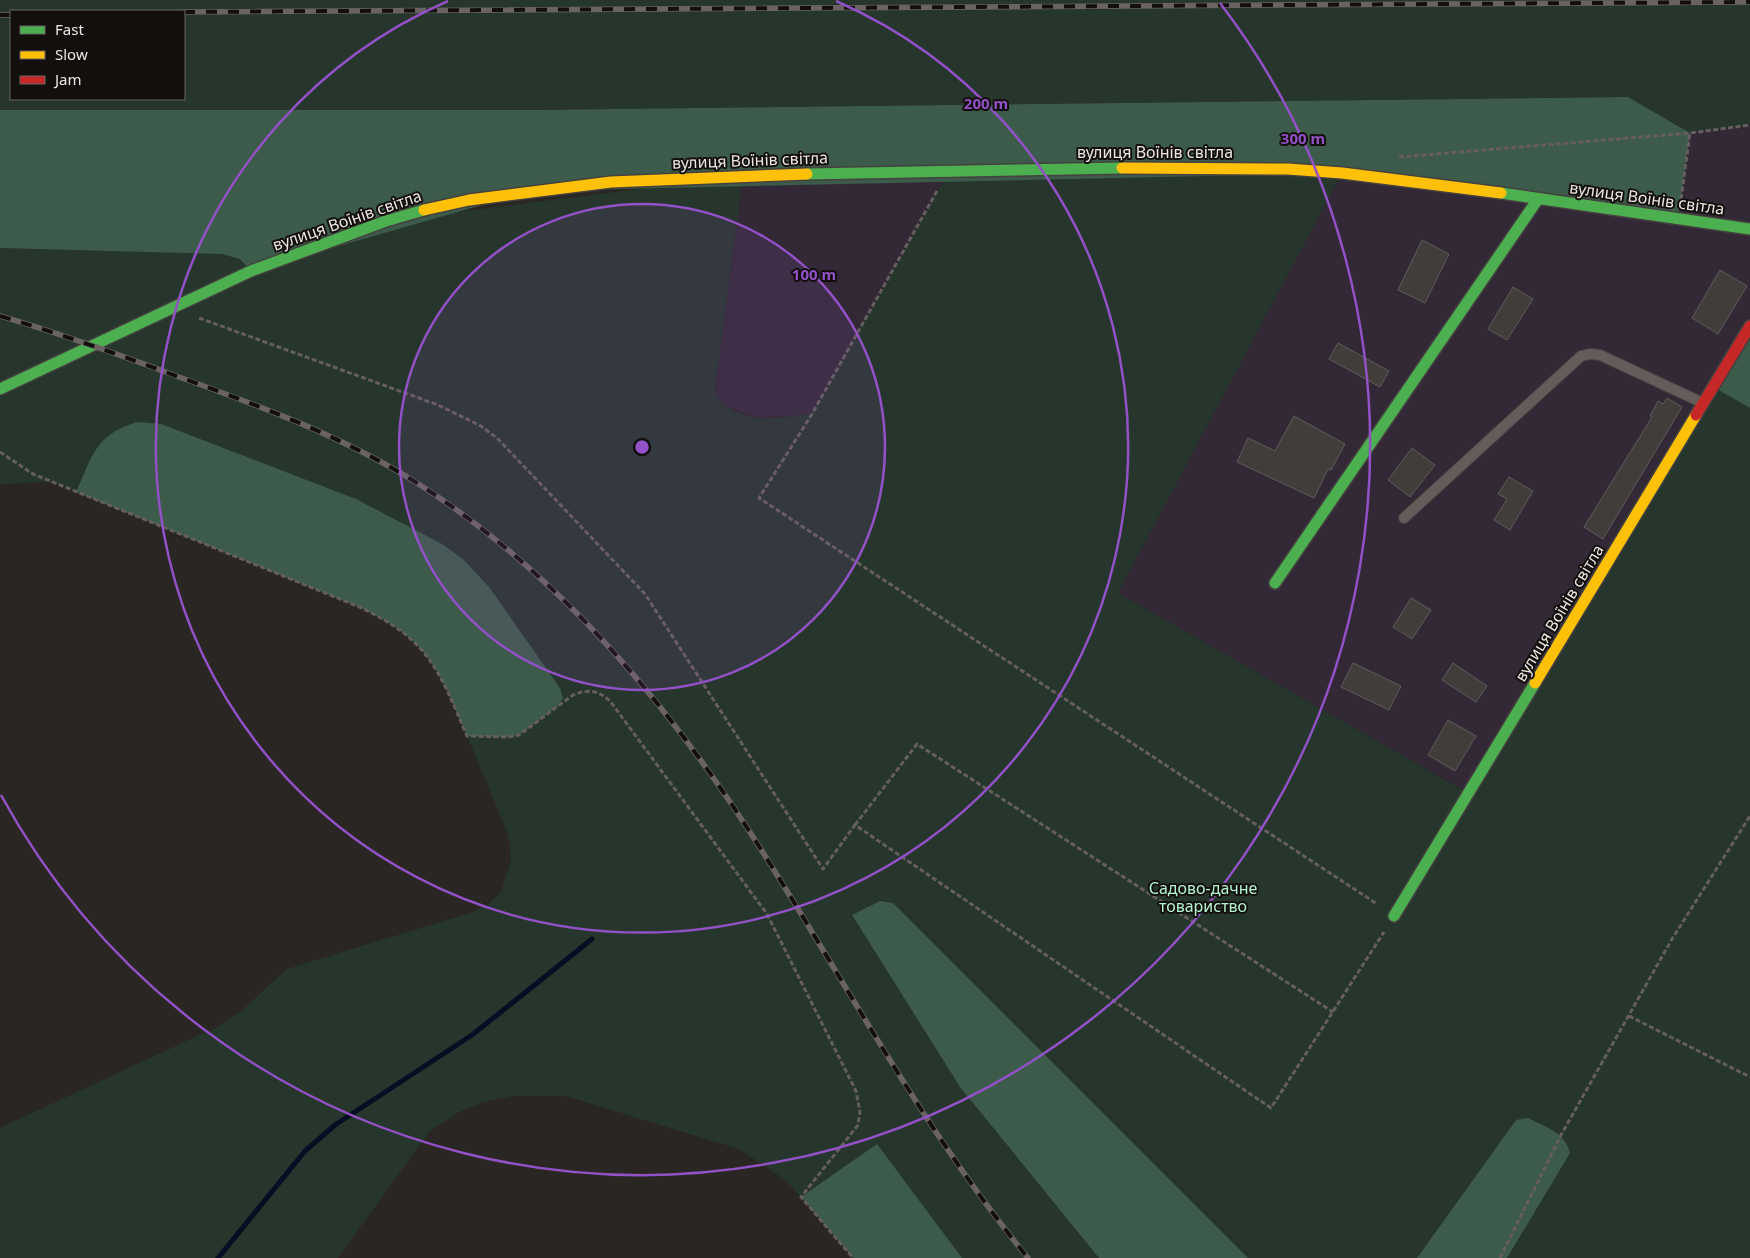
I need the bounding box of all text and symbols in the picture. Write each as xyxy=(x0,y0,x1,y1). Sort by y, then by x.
legend xyxy=(10,10,185,100)
text: Fast xyxy=(55,19,84,39)
text: Slow xyxy=(55,44,88,64)
text: Jam xyxy=(53,69,82,89)
text: 200 m xyxy=(964,93,1008,113)
text: 300 m xyxy=(1281,128,1325,148)
street label: вулиця Воїнів світла xyxy=(1077,141,1233,163)
street label: вулиця Воїнів світла xyxy=(672,146,828,174)
street label: вулиця Воїнів світла xyxy=(1568,176,1726,220)
street label: вулиця Воїнів світла xyxy=(270,184,424,256)
text: 100 m xyxy=(792,264,836,284)
centre of rings xyxy=(633,438,651,456)
street label: вулиця Воїнів світла xyxy=(1509,540,1609,686)
park label: Садово-дачне товариство xyxy=(1149,877,1258,917)

